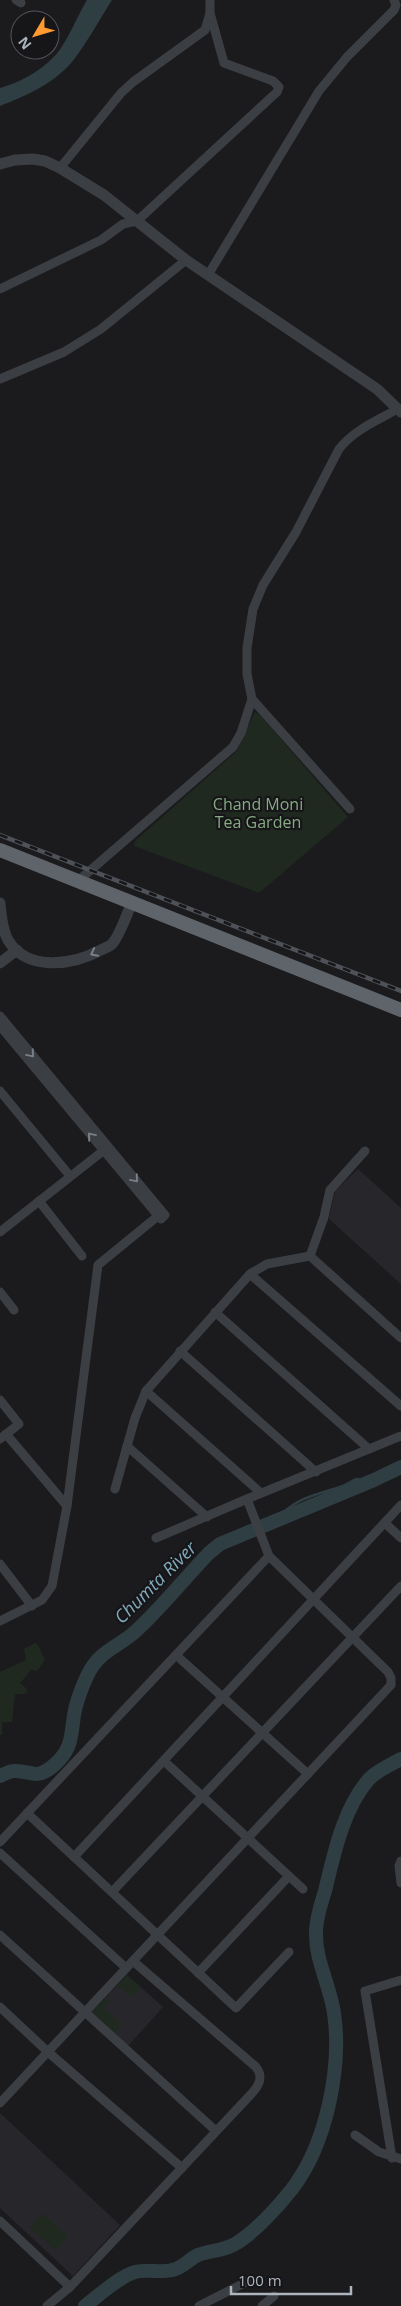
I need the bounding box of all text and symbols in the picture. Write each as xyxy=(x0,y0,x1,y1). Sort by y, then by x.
north arrow xyxy=(10,10,60,60)
text: N xyxy=(13,33,35,54)
park label: Chand Moni Tea Garden xyxy=(213,793,303,833)
one-way arrow xyxy=(90,947,99,957)
one-way arrow xyxy=(26,1048,34,1057)
one-way arrow xyxy=(88,1132,97,1141)
one-way arrow xyxy=(129,1173,138,1182)
water label: Chumta River xyxy=(109,1535,202,1628)
scale bar xyxy=(231,2264,351,2296)
text: 100 m xyxy=(238,2270,282,2290)

